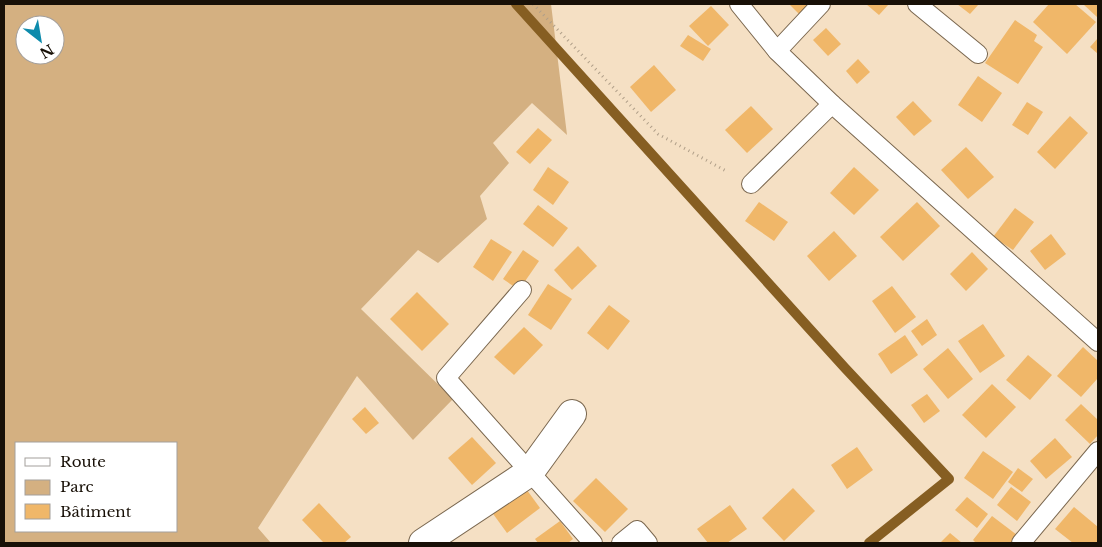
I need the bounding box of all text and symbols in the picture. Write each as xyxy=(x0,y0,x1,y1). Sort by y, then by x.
north arrow xyxy=(15,15,65,65)
text: N xyxy=(36,40,57,62)
legend xyxy=(15,442,178,532)
text: Route xyxy=(60,452,106,471)
text: Parc xyxy=(60,477,93,496)
text: Bâtiment xyxy=(60,502,132,521)

